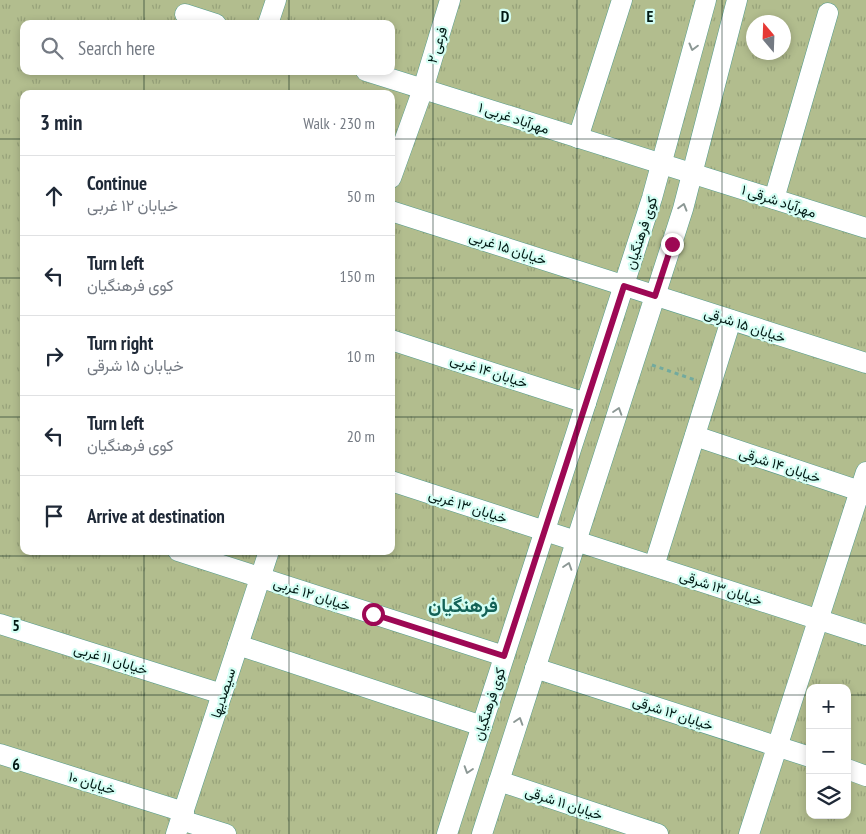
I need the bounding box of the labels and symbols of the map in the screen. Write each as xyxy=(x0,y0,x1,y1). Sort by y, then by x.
text: D xyxy=(501,6,510,26)
text: E xyxy=(647,6,654,26)
north arrow xyxy=(746,15,791,60)
street label: فرعی ۲ xyxy=(423,24,451,66)
one-way arrow xyxy=(688,43,699,52)
street label: مهرآباد غربی ۱ xyxy=(476,98,552,138)
street label: مهرآباد شرقی ١ xyxy=(739,180,819,222)
street label: کوی فرهنگیان xyxy=(621,194,661,272)
one-way arrow xyxy=(677,202,688,211)
street label: خیابان ۱۵ غربی xyxy=(467,227,549,269)
route end xyxy=(661,233,684,256)
street label: خیابان ۱۵ شرقی xyxy=(702,303,788,347)
street label: خیابان ۱۴ غربی xyxy=(448,350,530,392)
one-way arrow xyxy=(612,408,622,416)
street label: خیابان ۱۴ شرقی xyxy=(737,443,823,487)
street label: خیابان ۱۳ غربی xyxy=(426,485,510,527)
one-way arrow xyxy=(562,562,572,571)
street label: خیابان ۱۳ شرقی xyxy=(678,566,764,610)
street label: خیابان ۱۲ غربی xyxy=(271,573,353,615)
district label: فرهنگیان xyxy=(428,593,498,618)
route start xyxy=(362,603,385,626)
text: 5 xyxy=(12,615,20,635)
street label: خیابان ۱۱ غربی xyxy=(72,639,150,679)
street label: کوی فرهنگیان xyxy=(469,665,509,743)
street label: سیصدیها xyxy=(207,666,239,720)
street label: خیابان ۱۲ شرقی xyxy=(630,692,716,734)
one-way arrow xyxy=(513,717,523,726)
text: 6 xyxy=(12,754,20,774)
one-way arrow xyxy=(463,765,473,774)
street label: خیابان ۱۰ xyxy=(66,767,118,799)
street label: خیابان ۱۱ شرقی xyxy=(523,782,605,824)

